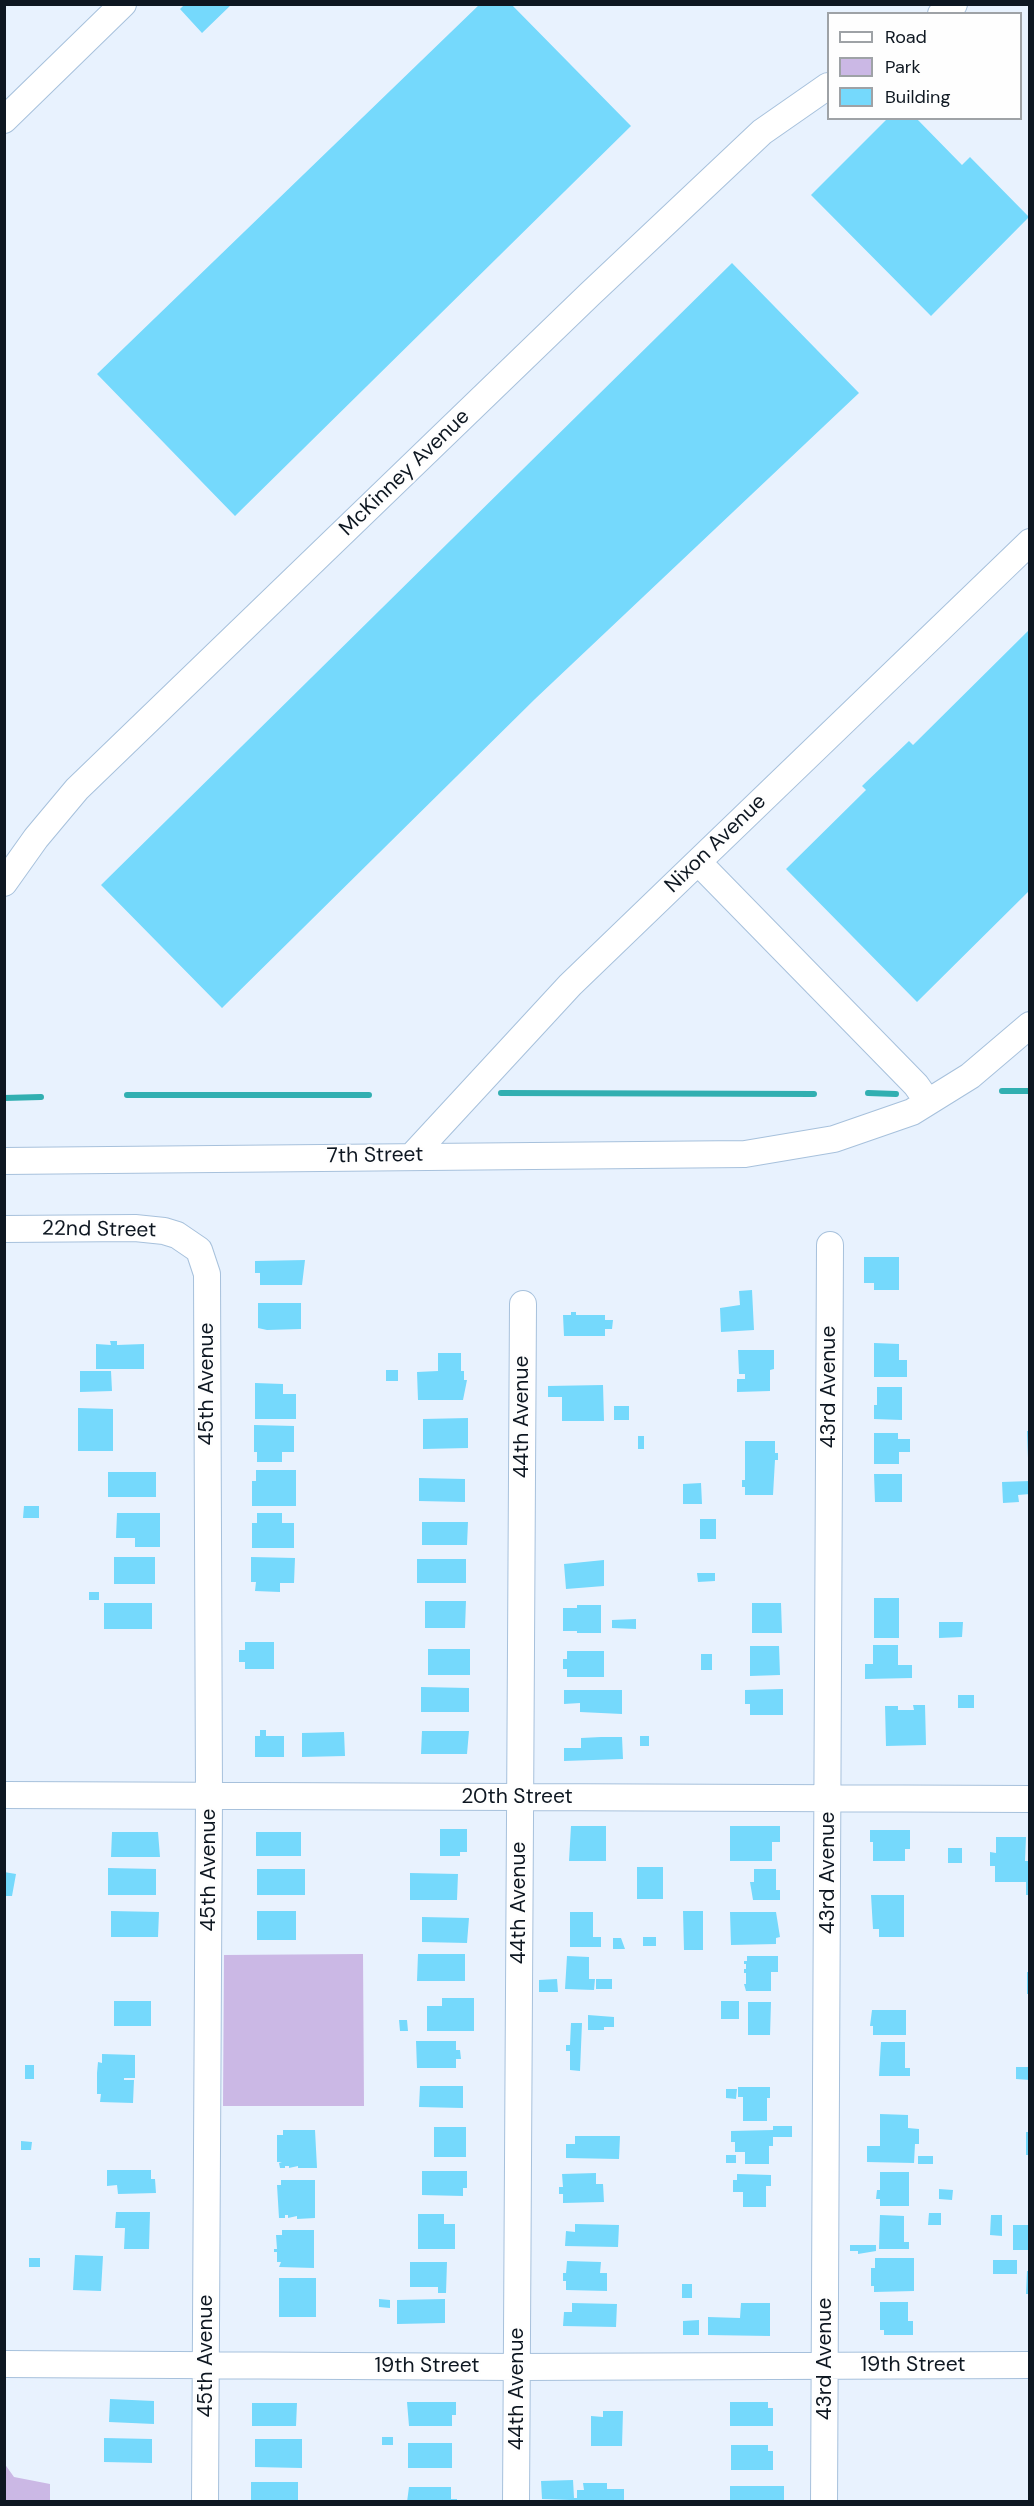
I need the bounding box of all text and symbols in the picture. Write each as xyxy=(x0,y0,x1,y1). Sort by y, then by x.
legend xyxy=(827,12,1022,120)
text: Road xyxy=(885,25,927,49)
text: Park xyxy=(885,55,921,79)
text: Building xyxy=(885,85,950,109)
street label: McKinney Avenue xyxy=(335,404,475,542)
street label: Nixon Avenue xyxy=(660,789,772,899)
street label: 7th Street xyxy=(326,1143,424,1169)
street label: 22nd Street xyxy=(42,1216,156,1244)
street label: 45th Avenue xyxy=(194,1323,220,1445)
street label: 43rd Avenue xyxy=(816,1326,842,1448)
street label: 44th Avenue xyxy=(509,1356,535,1478)
street label: 20th Street xyxy=(461,1784,573,1810)
street label: 45th Avenue xyxy=(196,1809,222,1931)
street label: 43rd Avenue xyxy=(815,1812,841,1934)
street label: 44th Avenue xyxy=(506,1842,532,1964)
street label: 45th Avenue xyxy=(193,2295,219,2417)
street label: 43rd Avenue xyxy=(812,2298,838,2420)
street label: 44th Avenue xyxy=(504,2328,530,2450)
street label: 19th Street xyxy=(860,2352,966,2378)
street label: 19th Street xyxy=(374,2353,480,2379)

